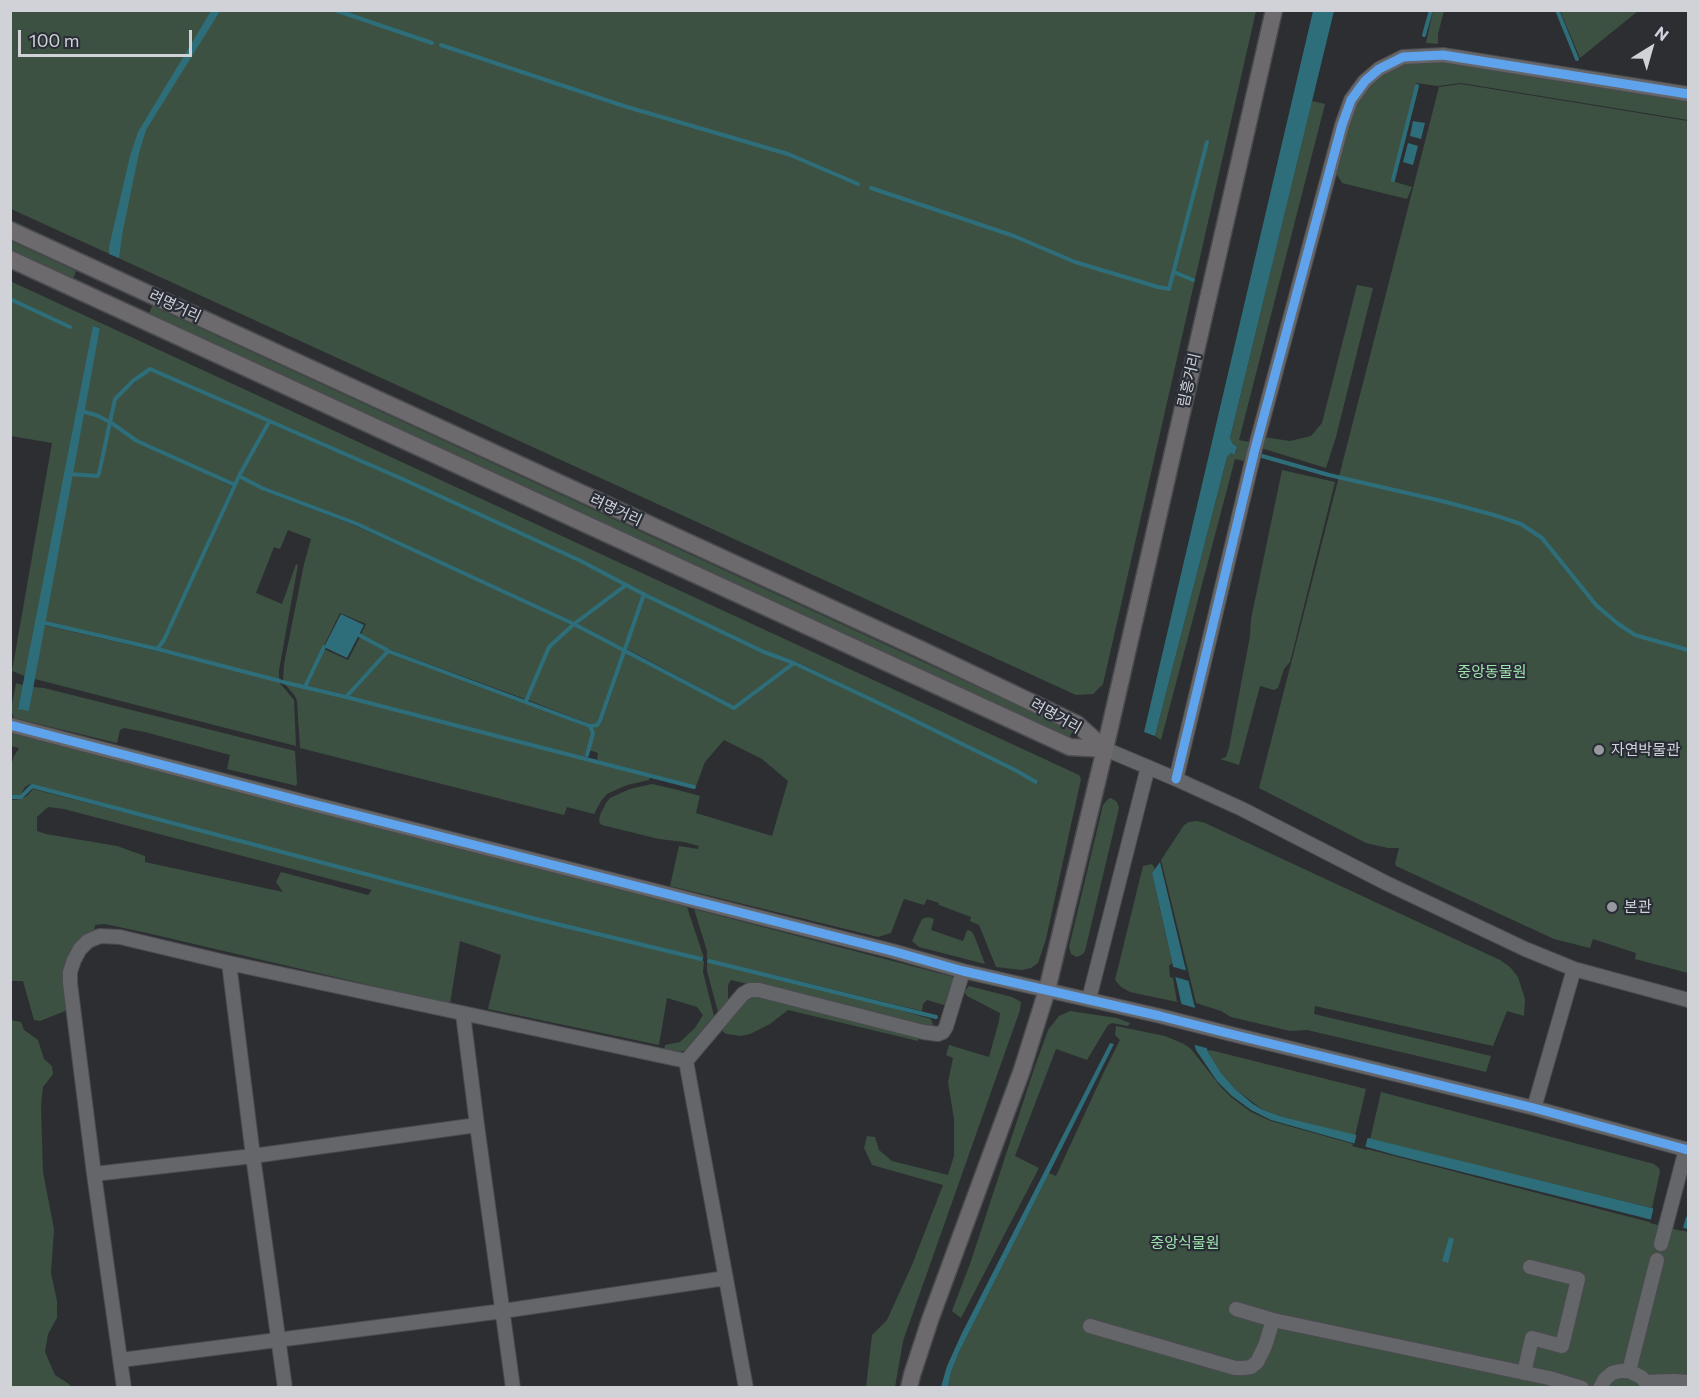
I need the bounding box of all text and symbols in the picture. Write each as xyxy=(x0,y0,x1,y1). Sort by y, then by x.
scale bar xyxy=(21,18,195,56)
north arrow xyxy=(1621,18,1681,78)
text: N xyxy=(1652,22,1673,44)
text: 100 m xyxy=(29,29,79,51)
street label: 려명거리 xyxy=(146,286,204,326)
street label: 림흥거리 xyxy=(1174,351,1204,409)
street label: 려명거리 xyxy=(587,490,645,530)
park label: 중앙동물원 xyxy=(1458,663,1526,681)
street label: 려명거리 xyxy=(1027,695,1085,737)
place label: 자연박물관 xyxy=(1611,741,1680,759)
marker: 자연박물관 xyxy=(1592,743,1606,757)
place label: 본관 xyxy=(1624,898,1652,916)
marker: 본관 xyxy=(1605,900,1619,914)
park label: 중앙식물원 xyxy=(1151,1234,1219,1252)

